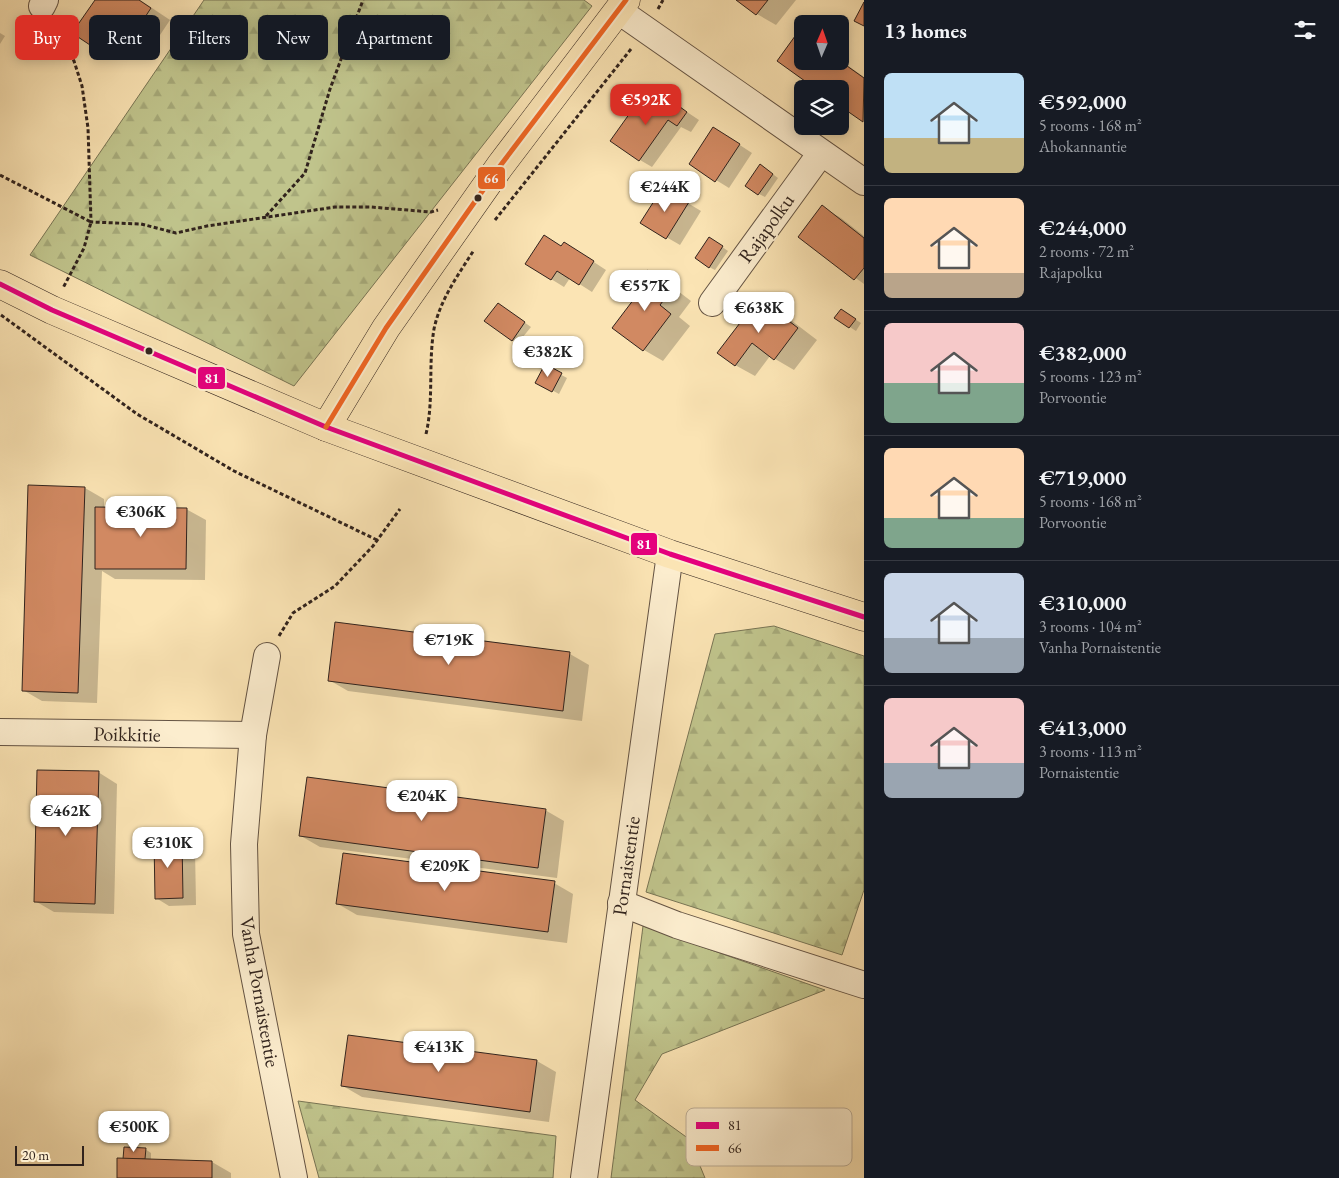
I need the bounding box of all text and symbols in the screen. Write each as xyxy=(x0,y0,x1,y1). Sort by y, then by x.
chip: Buy xyxy=(15,15,79,60)
chip: Rent xyxy=(89,15,160,60)
chip: Filters xyxy=(170,15,248,60)
chip: New xyxy=(258,15,328,60)
chip: Apartment xyxy=(338,15,450,60)
north arrow xyxy=(794,15,849,70)
map controls xyxy=(794,15,849,135)
icon: filters xyxy=(1291,16,1319,44)
text: 13 homes xyxy=(884,17,967,44)
button: layers xyxy=(794,80,849,135)
pin: €592K xyxy=(611,84,681,126)
text: €592,000 xyxy=(1039,88,1126,115)
text: €592K xyxy=(621,89,671,110)
icon: home xyxy=(924,93,984,153)
text: 5 rooms · 168 m² xyxy=(1039,115,1142,136)
text: Ahokannantie xyxy=(1039,136,1127,157)
line badge: 66 xyxy=(477,166,506,190)
text: 66 xyxy=(484,169,499,187)
pin: €244K xyxy=(630,170,700,213)
text: €244K xyxy=(640,176,690,197)
street label: Rajapolku xyxy=(732,188,800,268)
unlabelled marker xyxy=(473,193,483,203)
text: €244,000 xyxy=(1039,214,1126,241)
icon: home xyxy=(924,218,984,278)
text: 2 rooms · 72 m² xyxy=(1039,241,1134,262)
text: Rajapolku xyxy=(1039,262,1102,283)
pin: €557K xyxy=(610,270,680,312)
text: €557K xyxy=(620,275,670,296)
pin: €638K xyxy=(724,292,794,334)
text: €638K xyxy=(734,297,784,318)
pin: €382K xyxy=(513,336,583,378)
text: €382,000 xyxy=(1039,339,1126,366)
text: €382K xyxy=(523,341,573,362)
icon: home xyxy=(924,343,984,403)
unlabelled marker xyxy=(144,346,154,356)
line badge: 81 xyxy=(197,366,226,390)
text: 5 rooms · 123 m² xyxy=(1039,366,1142,387)
text: 81 xyxy=(205,369,219,387)
text: Porvoontie xyxy=(1039,387,1106,408)
text: €719,000 xyxy=(1039,464,1126,491)
icon: home xyxy=(924,468,984,528)
text: 5 rooms · 168 m² xyxy=(1039,491,1142,512)
pin: €306K xyxy=(106,496,176,538)
text: €306K xyxy=(116,501,166,522)
text: Porvoontie xyxy=(1039,512,1106,533)
line badge: 81 xyxy=(630,532,658,556)
text: 81 xyxy=(637,535,651,553)
text: €310,000 xyxy=(1039,589,1126,616)
icon: home xyxy=(924,593,984,653)
text: 3 rooms · 104 m² xyxy=(1039,616,1142,637)
pin: €719K xyxy=(414,624,484,666)
text: €719K xyxy=(424,629,474,650)
text: Vanha Pornaistentie xyxy=(1039,637,1161,658)
text: €413,000 xyxy=(1039,714,1126,741)
icon: home xyxy=(924,718,984,778)
street label: Poikkitie xyxy=(93,720,161,748)
text: 3 rooms · 113 m² xyxy=(1039,741,1142,762)
text: Pornaistentie xyxy=(1039,762,1119,783)
pin: €204K xyxy=(387,780,457,822)
text: €204K xyxy=(397,785,447,806)
pin: €462K xyxy=(31,794,101,837)
text: €462K xyxy=(41,800,91,821)
street label: Pornaistentie xyxy=(606,814,646,917)
pin: €310K xyxy=(133,826,203,869)
text: €310K xyxy=(143,832,193,853)
pin: €209K xyxy=(410,850,480,892)
text: €209K xyxy=(420,855,470,876)
street label: Vanha Pornaistentie xyxy=(234,915,286,1069)
pin: €413K xyxy=(404,1030,474,1073)
text: €413K xyxy=(414,1036,464,1057)
legend xyxy=(686,1108,852,1166)
pin: €500K xyxy=(99,1110,169,1153)
text: €500K xyxy=(109,1116,159,1137)
text: 81 xyxy=(728,1116,741,1134)
text: 66 xyxy=(728,1139,742,1157)
scale bar xyxy=(15,1143,84,1166)
text: 20 m xyxy=(22,1146,49,1164)

